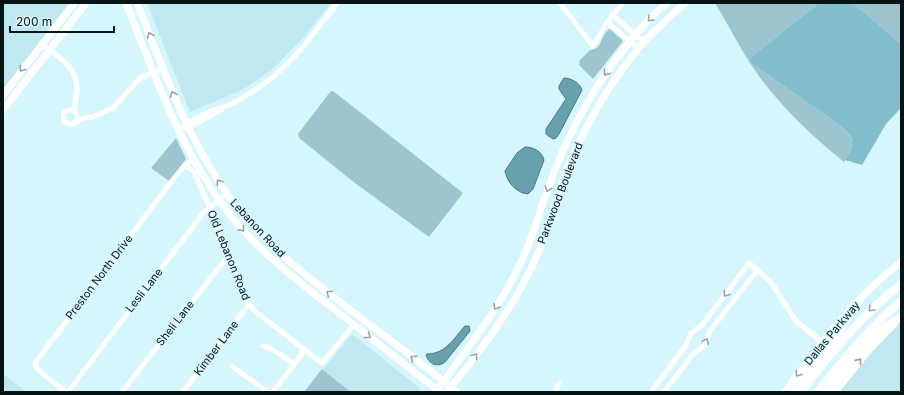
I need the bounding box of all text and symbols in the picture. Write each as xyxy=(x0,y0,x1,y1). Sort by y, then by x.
scale bar xyxy=(10,8,114,34)
text: 200 m xyxy=(16,14,52,29)
one-way arrow xyxy=(647,14,655,22)
one-way arrow xyxy=(146,32,154,39)
one-way arrow xyxy=(20,65,27,72)
one-way arrow xyxy=(604,68,611,75)
one-way arrow xyxy=(170,91,178,98)
street label: Parkwood Boulevard xyxy=(534,140,586,246)
one-way arrow xyxy=(216,179,224,186)
one-way arrow xyxy=(544,185,553,192)
street label: Lebanon Road xyxy=(227,196,289,260)
street label: Old Lebanon Road xyxy=(205,208,253,302)
one-way arrow xyxy=(238,224,245,232)
street label: Preston North Drive xyxy=(63,232,135,322)
street label: Lesli Lane xyxy=(122,265,166,315)
one-way arrow xyxy=(723,290,730,297)
one-way arrow xyxy=(327,291,334,298)
street label: Sheli Lane xyxy=(153,298,197,348)
street label: Dallas Parkway xyxy=(801,298,863,368)
one-way arrow xyxy=(493,303,501,310)
one-way arrow xyxy=(868,304,876,312)
street label: Kimber Lane xyxy=(191,318,241,378)
one-way arrow xyxy=(364,331,371,338)
one-way arrow xyxy=(701,338,709,345)
one-way arrow xyxy=(470,354,477,361)
one-way arrow xyxy=(410,355,417,362)
one-way arrow xyxy=(854,359,861,366)
one-way arrow xyxy=(796,369,803,376)

